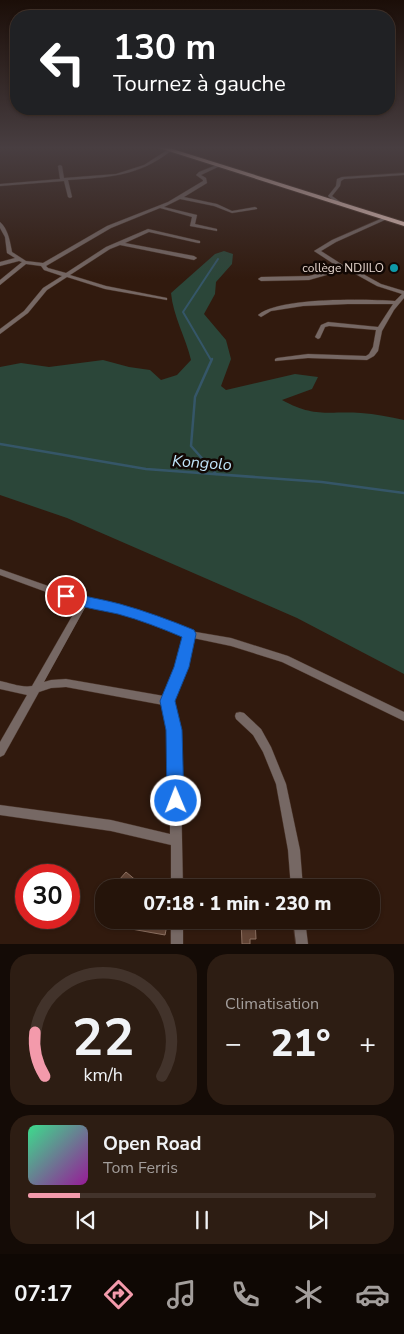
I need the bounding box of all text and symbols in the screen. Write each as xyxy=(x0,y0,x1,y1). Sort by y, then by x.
text: 130 m xyxy=(113,24,216,71)
icon: left xyxy=(30,30,95,95)
text: Tournez à gauche xyxy=(113,69,286,99)
place label: collège NDJILO xyxy=(302,260,384,276)
marker: collège NDJILO xyxy=(388,262,400,274)
water label: Kongolo xyxy=(171,450,233,476)
pin xyxy=(45,575,87,617)
icon: arrive xyxy=(52,582,80,610)
position arrow xyxy=(149,774,201,826)
speed limit sign: 30 xyxy=(15,864,80,929)
text: 07:18 · 1 min · 230 m xyxy=(144,891,331,917)
text: Climatisation xyxy=(225,993,319,1015)
text: 22 xyxy=(72,1002,135,1073)
text: 21° xyxy=(270,1018,331,1069)
text: − xyxy=(225,1025,242,1063)
text: + xyxy=(359,1025,376,1063)
text: km/h xyxy=(84,1063,123,1087)
text: Open Road xyxy=(103,1131,201,1157)
text: Tom Ferris xyxy=(103,1157,178,1179)
icon: previous xyxy=(72,1206,100,1234)
icon: pause xyxy=(188,1206,216,1234)
icon: next xyxy=(304,1206,332,1234)
icon: directions xyxy=(101,1277,136,1312)
icon: music xyxy=(164,1277,199,1312)
icon: phone xyxy=(228,1277,263,1312)
icon: climate xyxy=(291,1277,326,1312)
icon: car xyxy=(355,1277,390,1312)
text: 07:17 xyxy=(14,1279,72,1309)

